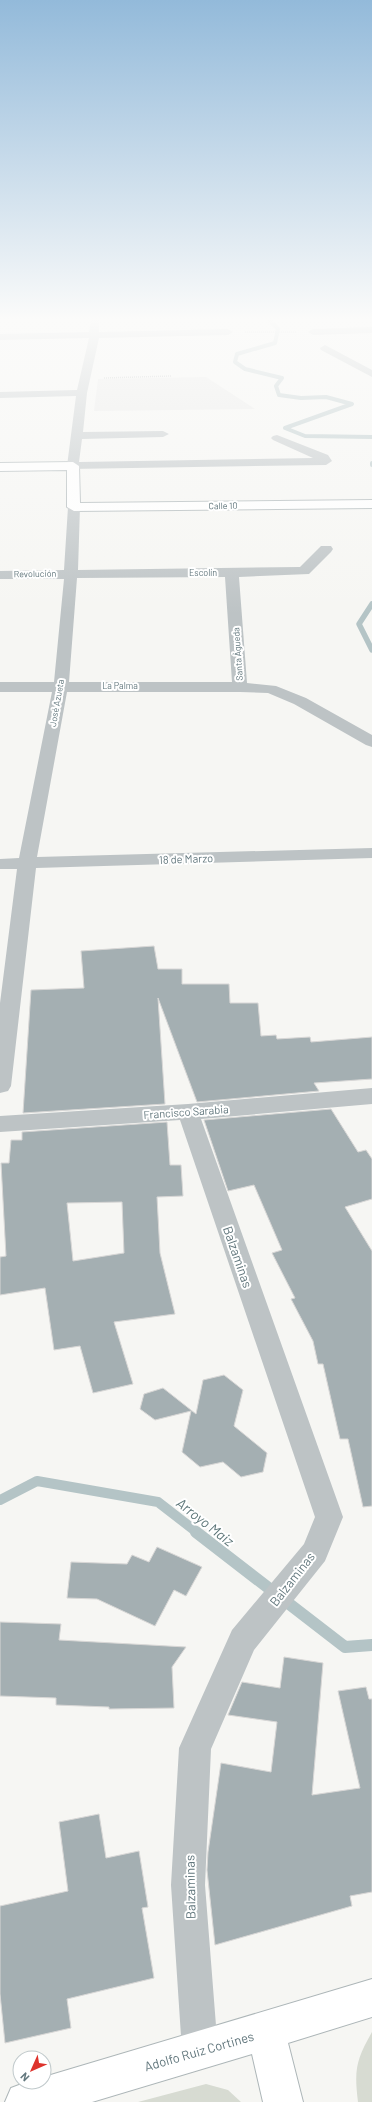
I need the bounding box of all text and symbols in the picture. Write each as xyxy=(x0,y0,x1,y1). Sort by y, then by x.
street label: Calle 10 xyxy=(208,500,238,511)
street label: Escolín xyxy=(189,567,217,578)
street label: Revolución xyxy=(14,568,57,579)
street label: Santa Águeda xyxy=(230,627,245,681)
street label: José Azueta xyxy=(47,678,66,727)
street label: La Palma xyxy=(102,680,138,691)
street label: 18 de Marzo xyxy=(159,851,213,866)
street label: Francisco Sarabia xyxy=(143,1102,229,1121)
street label: Balzaminas xyxy=(220,1224,256,1290)
water label: Arroyo Maiz xyxy=(173,1494,238,1550)
street label: Balzaminas xyxy=(266,1549,318,1609)
street label: Balzaminas xyxy=(181,1855,199,1919)
street label: Adolfo Ruiz Cortines xyxy=(142,2028,256,2074)
north arrow xyxy=(12,2050,52,2090)
text: N xyxy=(17,2070,32,2085)

